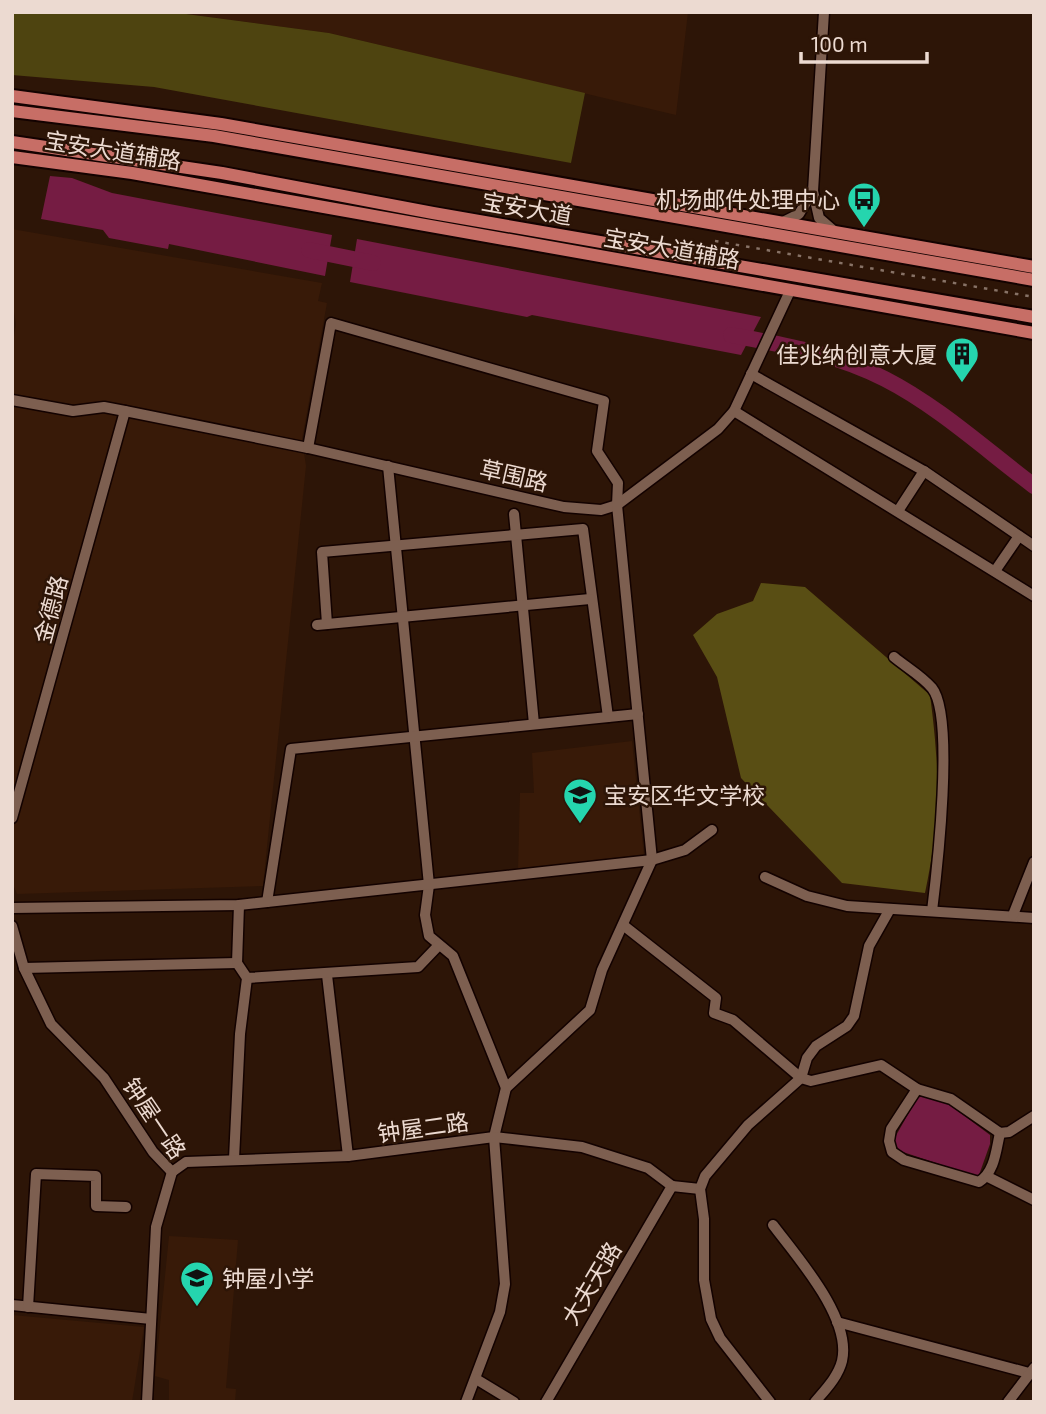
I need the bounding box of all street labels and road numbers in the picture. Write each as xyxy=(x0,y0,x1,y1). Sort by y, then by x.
street label: 宝安大道辅路 xyxy=(43,125,183,175)
street label: 宝安大道 xyxy=(479,186,575,230)
street label: 宝安大道辅路 xyxy=(602,222,742,274)
street label: 草围路 xyxy=(477,454,551,496)
street label: 金德路 xyxy=(28,572,72,646)
street label: 钟屋一路 xyxy=(118,1072,192,1164)
street label: 钟屋二路 xyxy=(375,1107,471,1147)
street label: 大夫天路 xyxy=(555,1236,627,1330)

